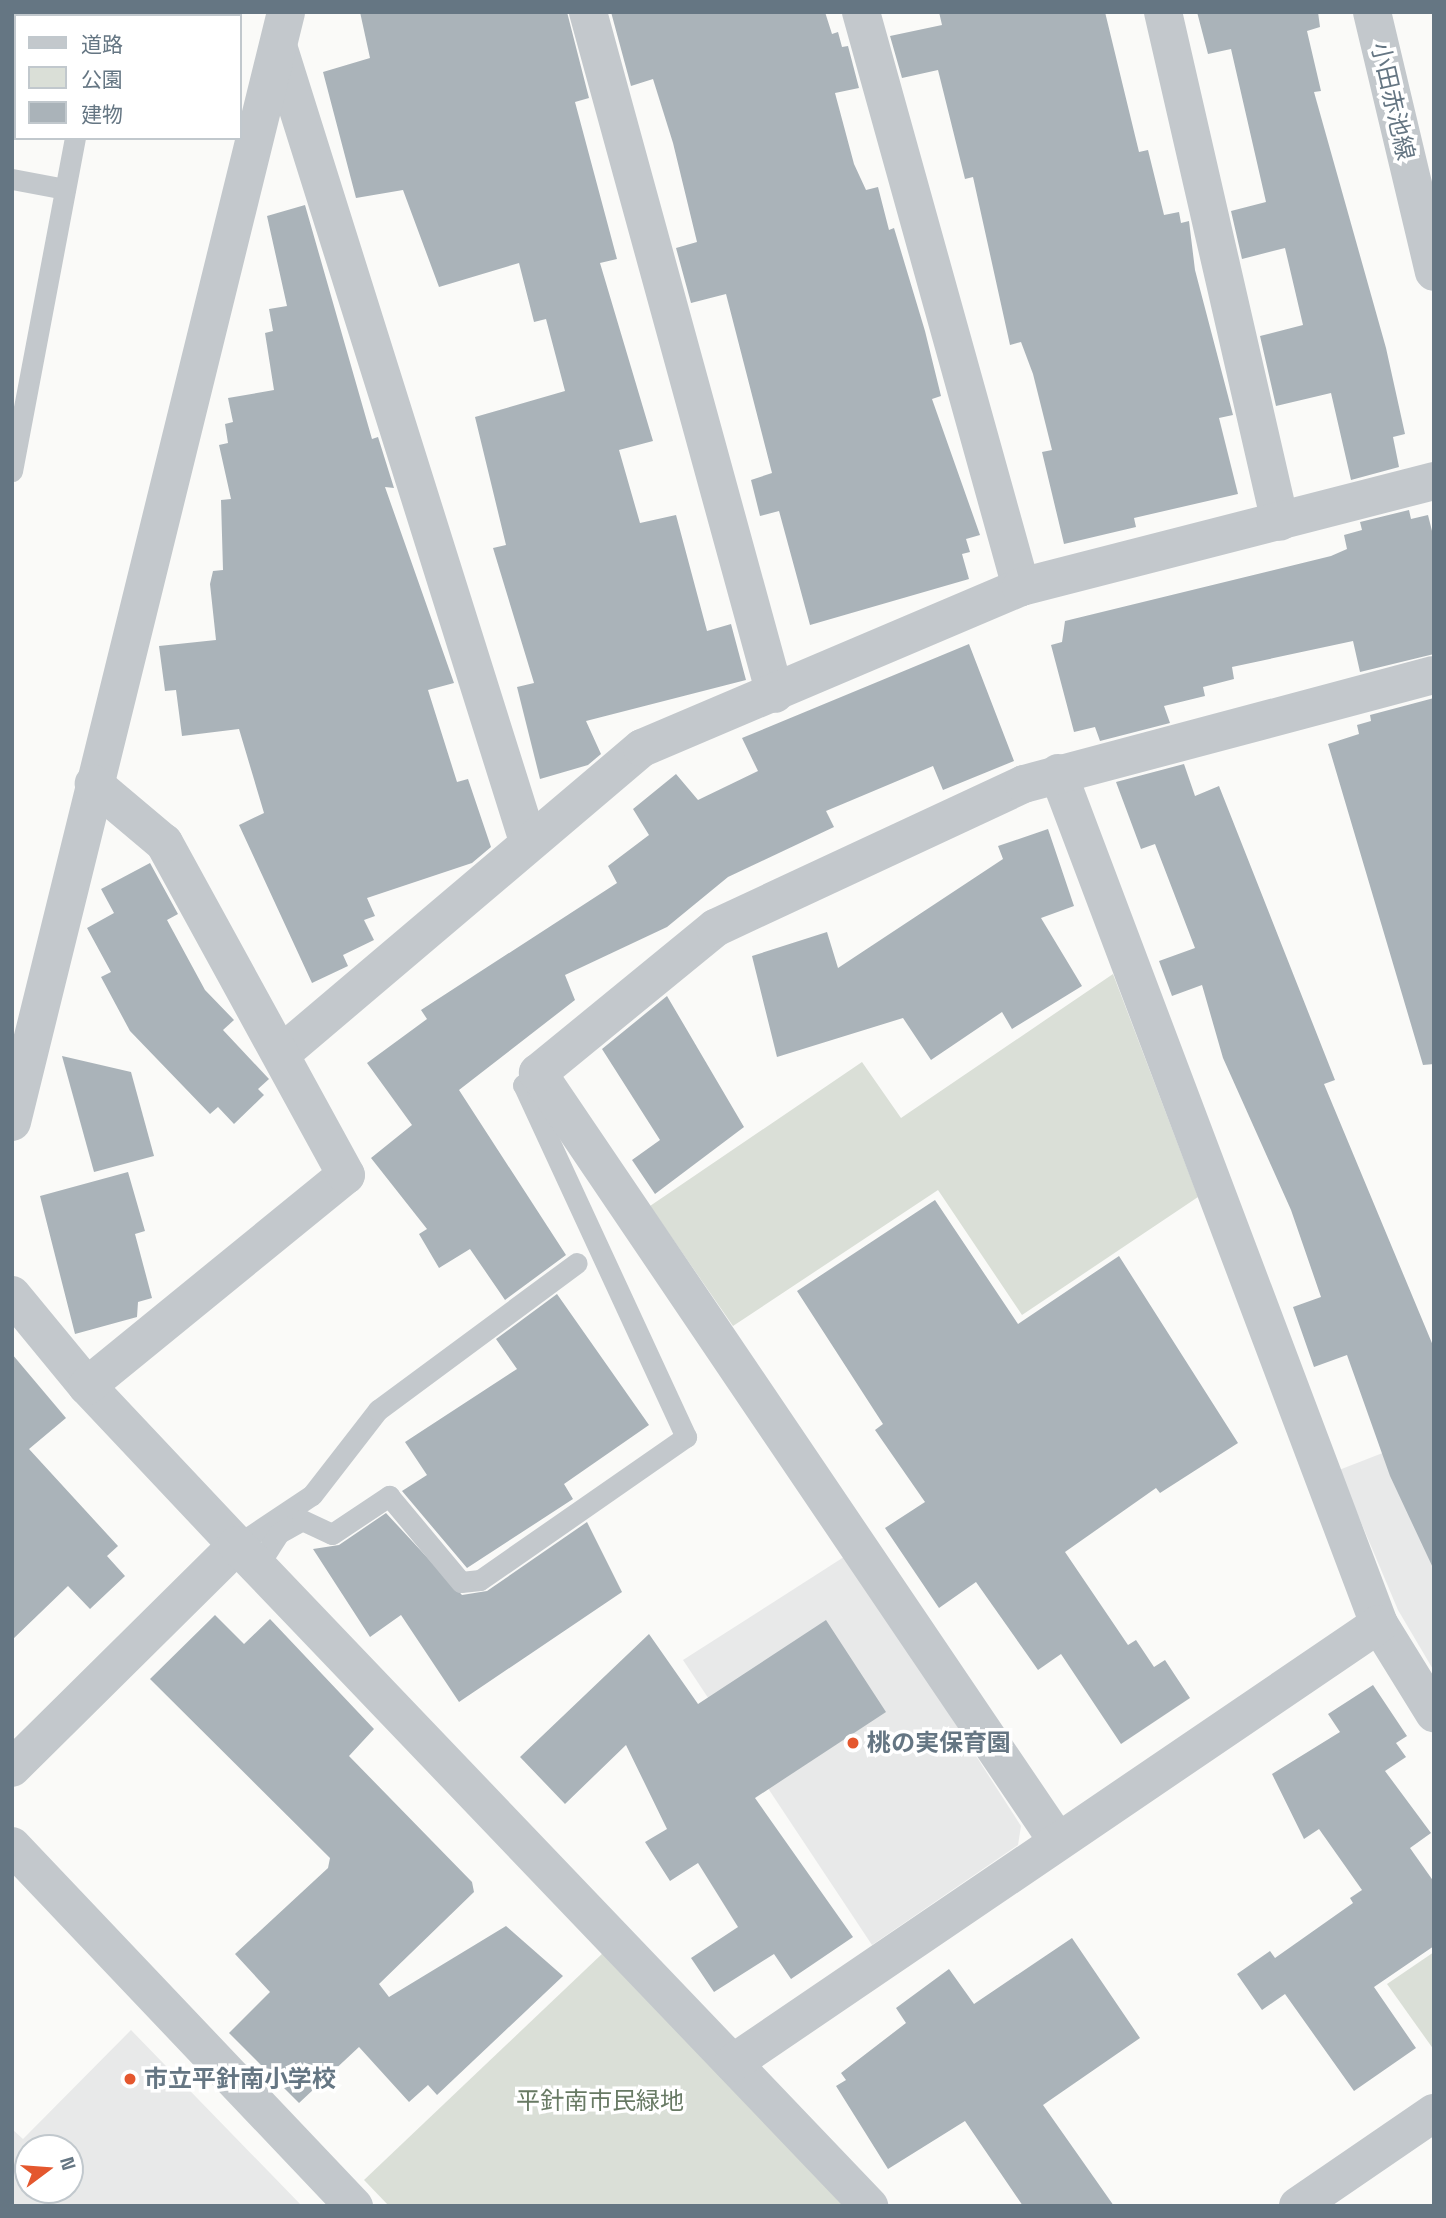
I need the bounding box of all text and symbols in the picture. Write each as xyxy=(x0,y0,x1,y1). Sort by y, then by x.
legend xyxy=(14,14,242,140)
text: 道路 xyxy=(81,31,123,58)
street label: 小田赤池線 xyxy=(1365,39,1421,163)
text: 公園 xyxy=(81,66,123,93)
text: 建物 xyxy=(81,101,123,128)
place label: 桃の実保育園 xyxy=(867,1729,1011,1757)
marker: 桃の実保育園 xyxy=(845,1735,861,1751)
place label: 市立平針南小学校 xyxy=(144,2065,336,2093)
marker: 市立平針南小学校 xyxy=(122,2071,138,2087)
park label: 平針南市民緑地 xyxy=(516,2087,684,2115)
north arrow xyxy=(14,2134,84,2204)
text: N xyxy=(54,2154,82,2173)

